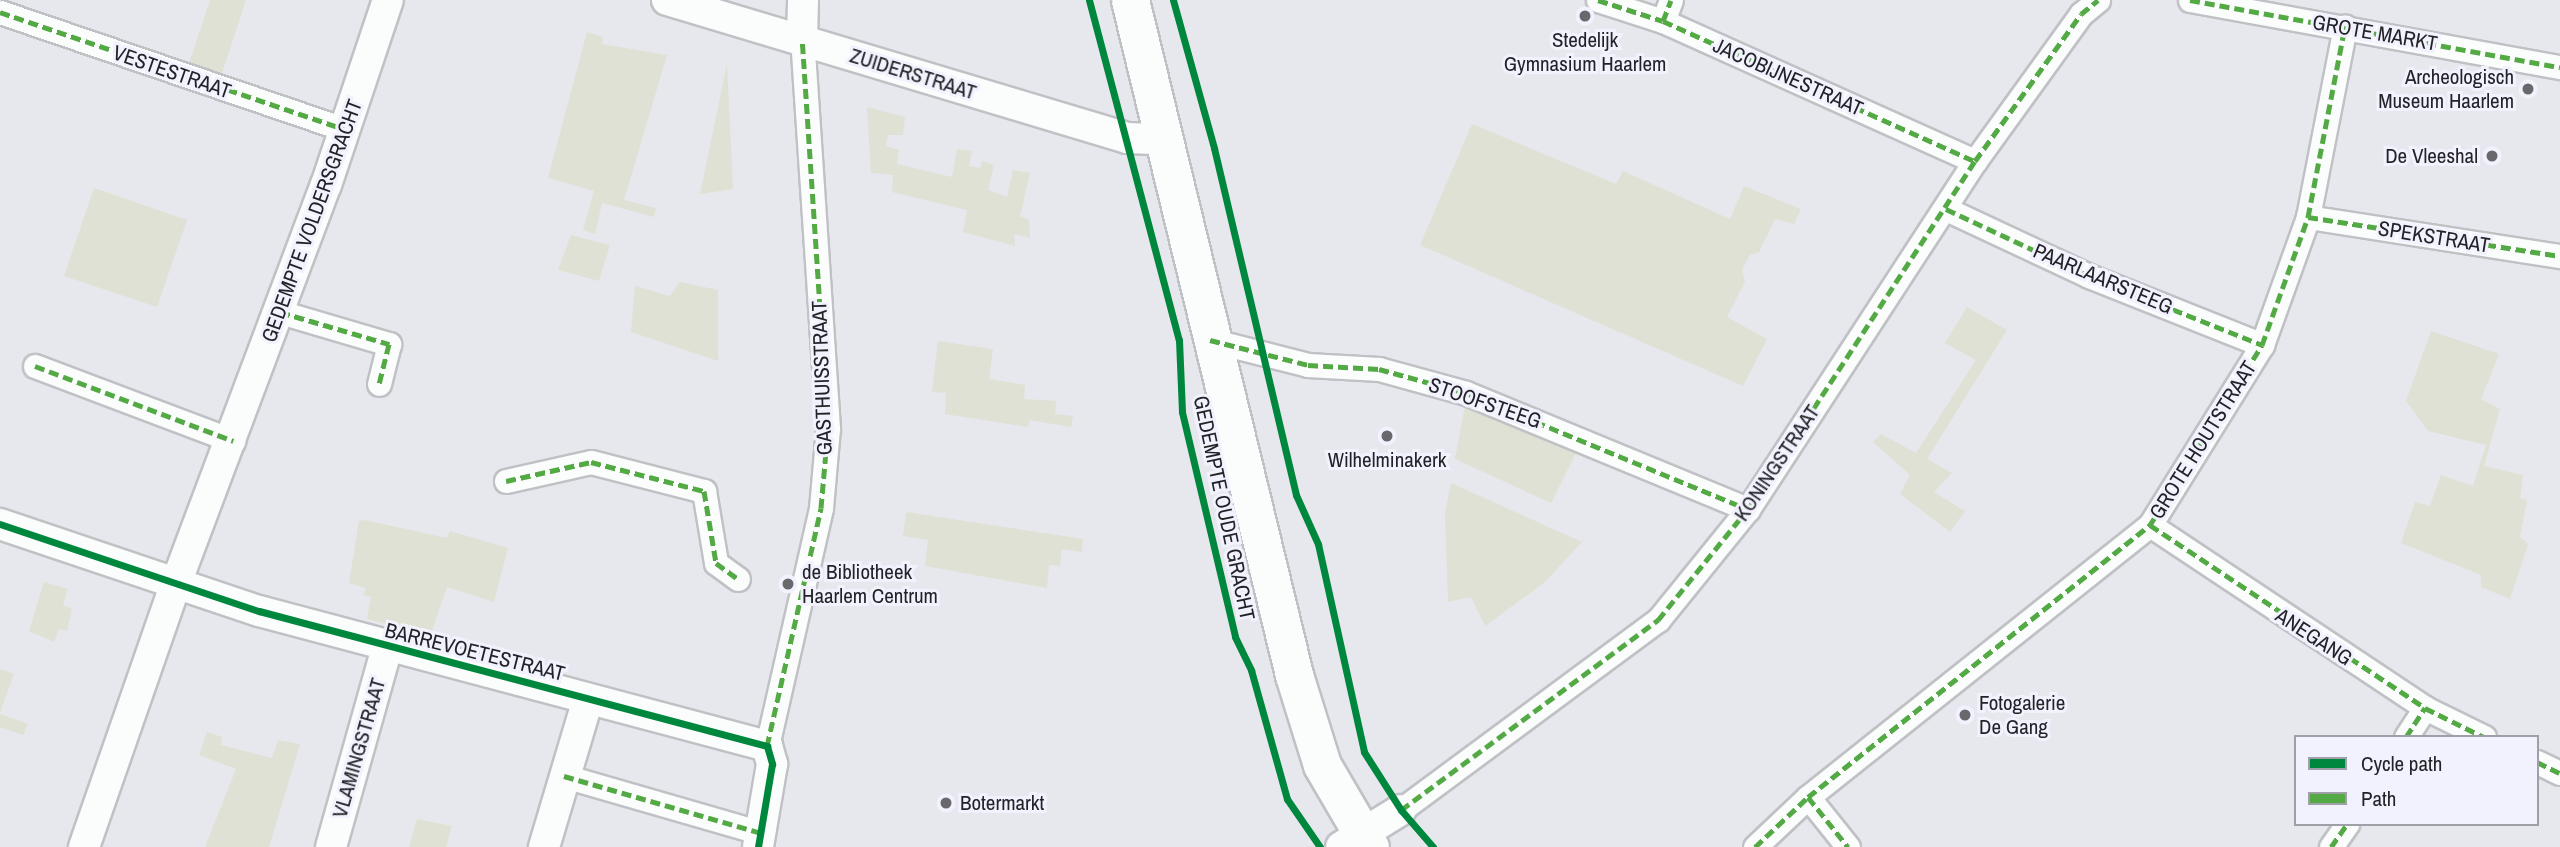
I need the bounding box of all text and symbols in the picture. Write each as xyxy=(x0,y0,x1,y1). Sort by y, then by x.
marker: Stedelijk Gymnasium Haarlem xyxy=(1577,8,1593,24)
street label: GROTE MARKT xyxy=(2311,10,2439,56)
place label: Stedelijk Gymnasium Haarlem xyxy=(1504,27,1666,77)
street label: JACOBIJNESTRAAT xyxy=(1709,33,1867,121)
street label: VESTESTRAAT xyxy=(110,40,234,104)
street label: ZUIDERSTRAAT xyxy=(847,43,979,105)
place label: Archeologisch Museum Haarlem xyxy=(2378,64,2514,114)
marker: Archeologisch Museum Haarlem xyxy=(2520,81,2536,97)
street label: GEDEMPTE VOLDERSGRACHT xyxy=(256,96,368,346)
place label: De Vleeshal xyxy=(2385,143,2478,169)
marker: De Vleeshal xyxy=(2484,148,2500,164)
street label: SPEKSTRAAT xyxy=(2376,216,2492,258)
street label: PAARLAARSTEEG xyxy=(2030,238,2176,320)
street label: GASTHUISSTRAAT xyxy=(807,300,837,456)
street label: GROTE HOUTSTRAAT xyxy=(2144,356,2262,524)
street label: STOOFSTEEG xyxy=(1425,372,1545,434)
street label: GEDEMPTE OUDE GRACHT xyxy=(1188,394,1260,622)
street label: KONINGSTRAAT xyxy=(1729,400,1825,526)
marker: Wilhelminakerk xyxy=(1379,428,1395,444)
place label: Wilhelminakerk xyxy=(1328,447,1446,473)
place label: de Bibliotheek Haarlem Centrum xyxy=(802,559,938,609)
marker: de Bibliotheek Haarlem Centrum xyxy=(780,576,796,592)
street label: ANEGANG xyxy=(2271,603,2357,671)
street label: BARREVOETESTRAAT xyxy=(383,617,567,687)
street label: VLAMINGSTRAAT xyxy=(327,675,391,821)
place label: Fotogalerie De Gang xyxy=(1979,690,2065,740)
marker: Fotogalerie De Gang xyxy=(1957,707,1973,723)
legend xyxy=(2294,735,2539,826)
text: Cycle path xyxy=(2361,749,2442,778)
text: Path xyxy=(2361,784,2396,813)
place label: Botermarkt xyxy=(960,790,1044,816)
marker: Botermarkt xyxy=(938,795,954,811)

